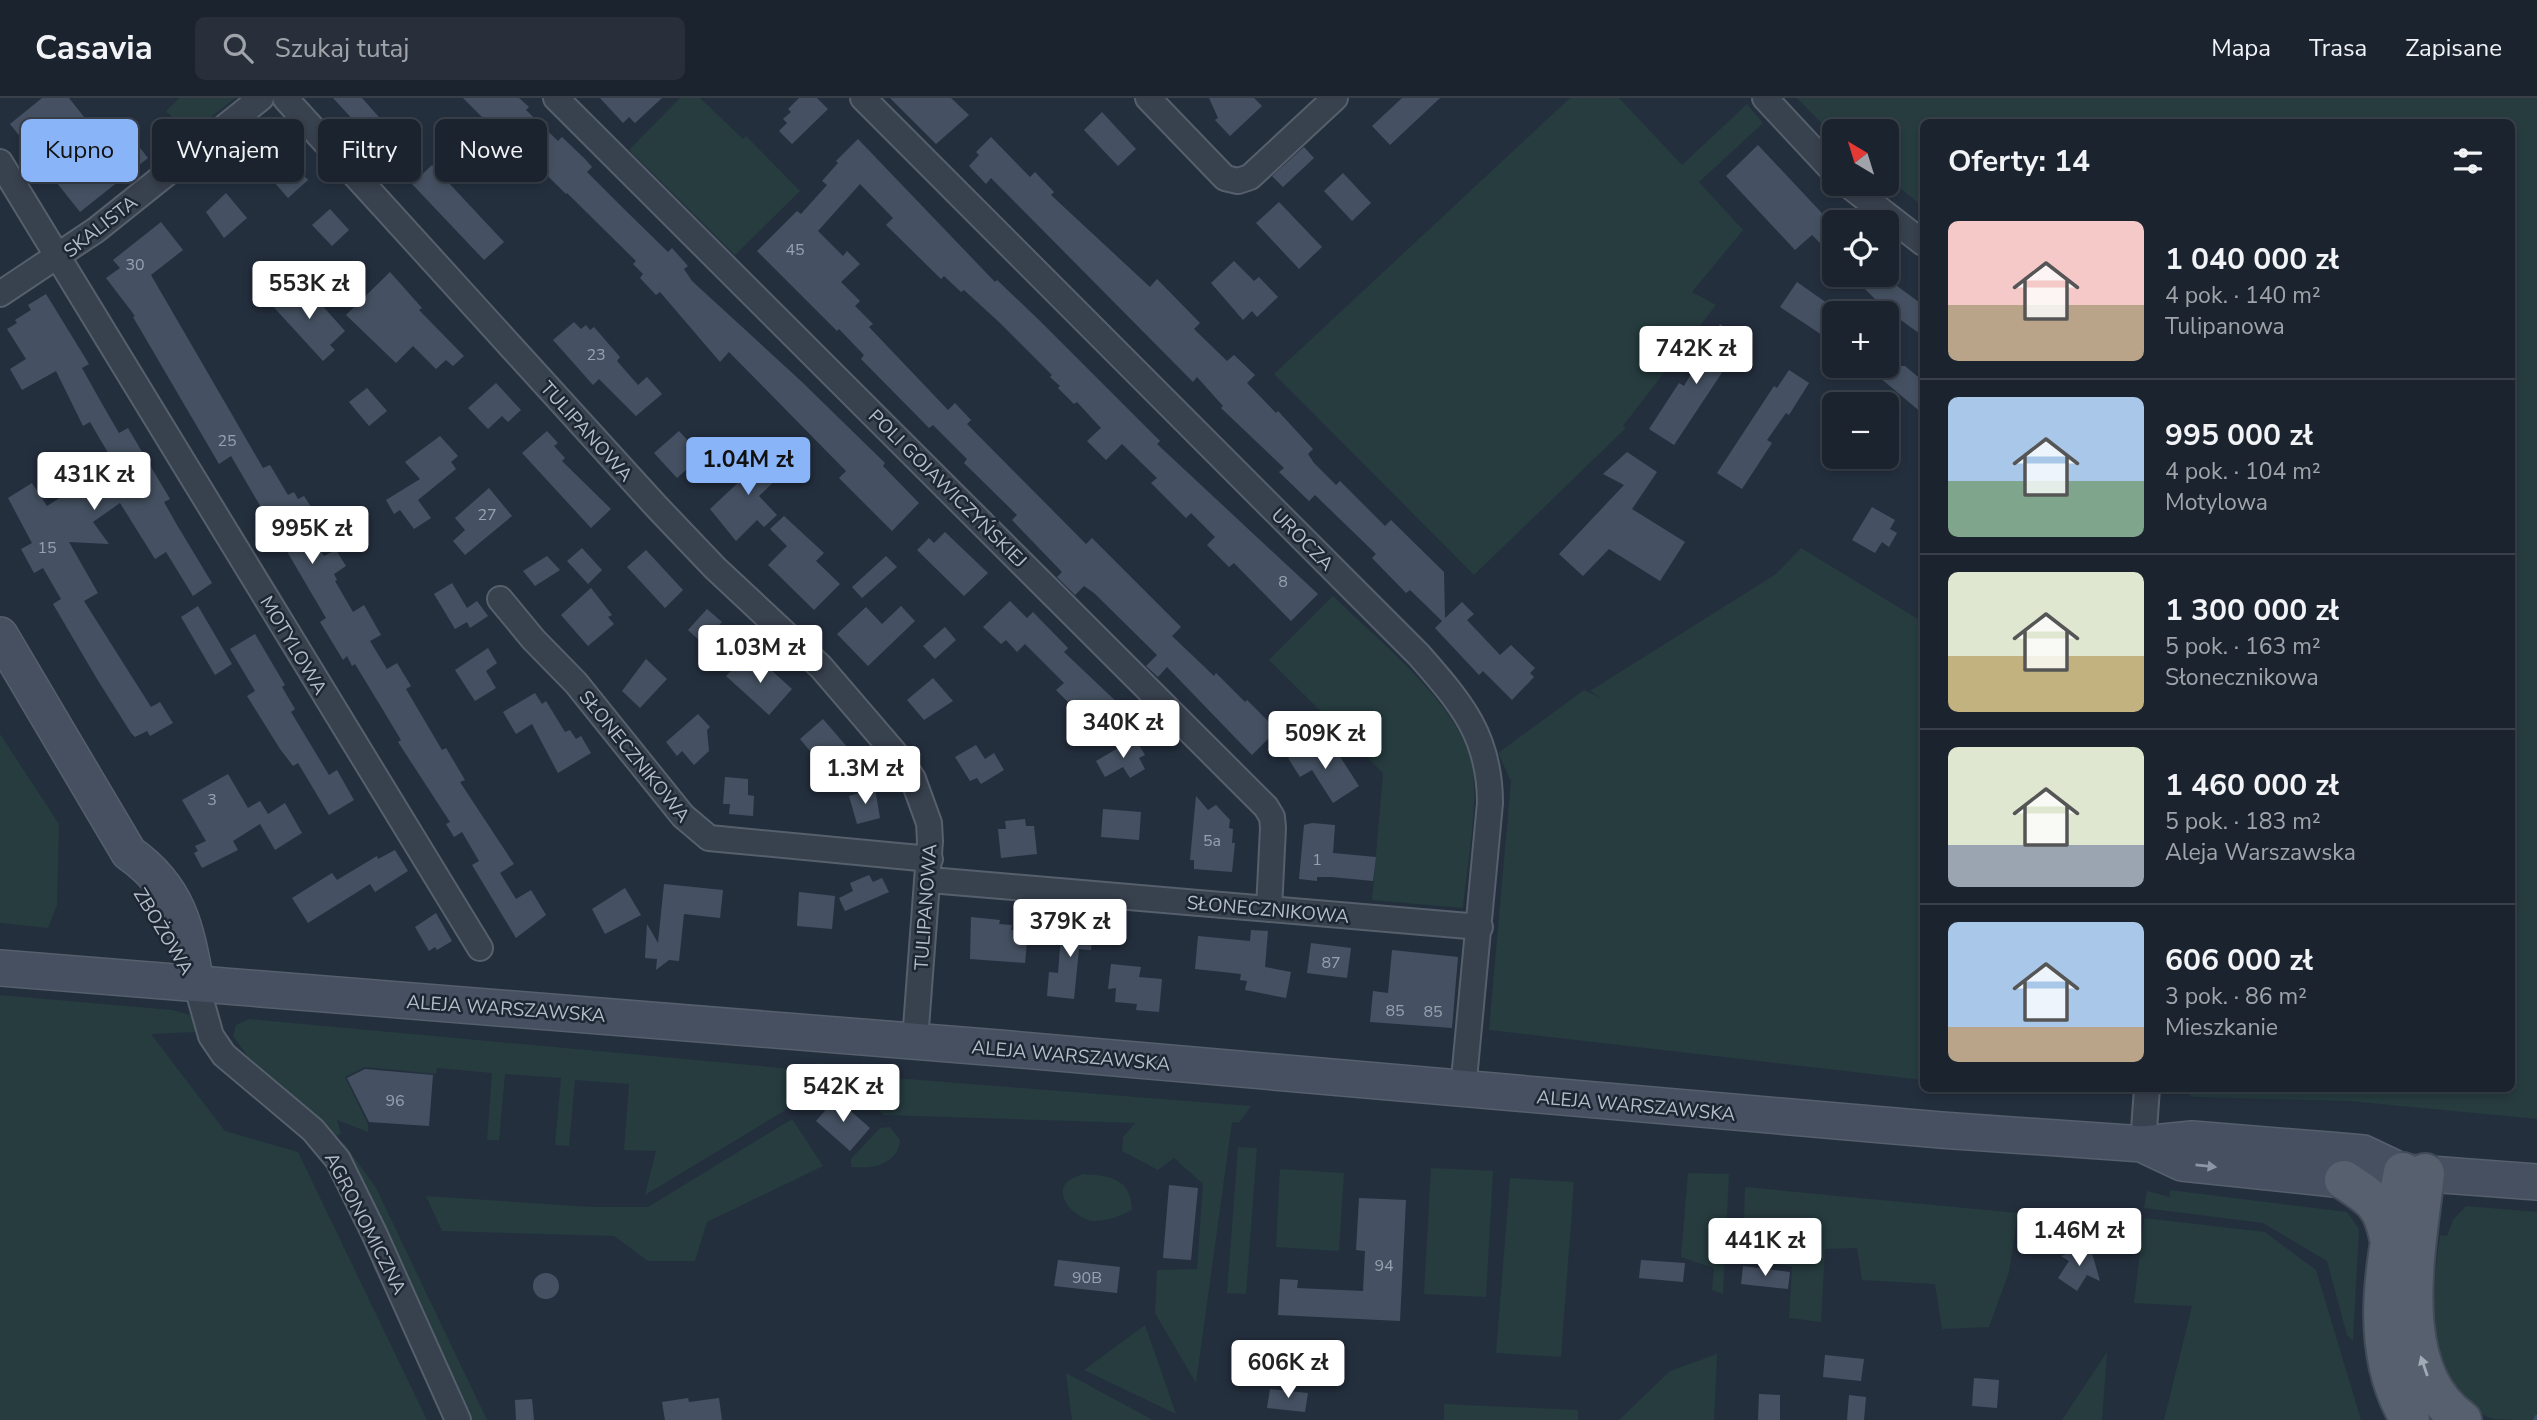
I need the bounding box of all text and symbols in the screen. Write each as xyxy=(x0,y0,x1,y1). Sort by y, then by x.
search box xyxy=(195,17,685,80)
text: Casavia xyxy=(35,26,153,71)
icon: search xyxy=(219,29,257,67)
text: Szukaj tutaj xyxy=(275,31,410,66)
text: Mapa xyxy=(2211,32,2271,64)
text: Trasa xyxy=(2309,32,2367,64)
text: Zapisane xyxy=(2405,32,2502,64)
chip: Kupno xyxy=(21,119,138,182)
chip: Wynajem xyxy=(152,119,304,182)
chip: Filtry xyxy=(318,119,421,182)
chip: Nowe xyxy=(435,119,547,182)
north arrow xyxy=(1822,119,1899,196)
map controls xyxy=(1822,119,1899,469)
text: Oferty: 14 xyxy=(1948,141,2090,182)
icon: filters xyxy=(2449,142,2487,180)
street label: SKALISTA xyxy=(58,190,143,264)
button: locate xyxy=(1822,210,1899,287)
house number: 45 xyxy=(785,239,805,261)
text: 1 040 000 zł xyxy=(2165,239,2339,280)
icon: home xyxy=(2004,249,2088,333)
house number: 30 xyxy=(125,254,145,276)
pin: 553K zł xyxy=(244,262,374,321)
text: 553K zł xyxy=(268,268,350,299)
text: 4 pok. · 140 m² xyxy=(2165,280,2321,311)
button: + xyxy=(1822,301,1899,378)
text: Tulipanowa xyxy=(2165,311,2285,342)
pin: 742K zł xyxy=(1631,327,1761,386)
text: 742K zł xyxy=(1655,333,1737,364)
house number: 23 xyxy=(586,344,606,366)
street label: TULIPANOWA xyxy=(534,376,639,488)
button: − xyxy=(1822,392,1899,469)
street label: POLI GOJAWICZYŃSKIEJ xyxy=(862,404,1032,574)
text: 995 000 zł xyxy=(2165,415,2313,456)
icon: home xyxy=(2004,425,2088,509)
house number: 25 xyxy=(217,430,237,452)
pin: 1.04M zł xyxy=(676,438,820,497)
text: 1.04M zł xyxy=(702,444,794,475)
pin: 431K zł xyxy=(29,452,159,512)
text: 4 pok. · 104 m² xyxy=(2165,456,2321,487)
text: 431K zł xyxy=(53,459,135,490)
text: Motylowa xyxy=(2165,487,2268,518)
street label: UROCZA xyxy=(1265,503,1339,577)
house number: 27 xyxy=(477,504,497,526)
pin: 995K zł xyxy=(247,506,377,566)
text: 995K zł xyxy=(271,513,353,544)
house number: 15 xyxy=(37,537,57,559)
house number: 8 xyxy=(1278,571,1288,593)
text: 1 300 000 zł xyxy=(2165,590,2339,631)
street label: MOTYLOWA xyxy=(253,591,333,700)
icon: home xyxy=(2004,600,2088,684)
pin: 1.03M zł xyxy=(688,626,832,685)
text: 5 pok. · 163 m² xyxy=(2165,631,2321,662)
text: 1.03M zł xyxy=(714,632,806,663)
text: Słonecznikowa xyxy=(2165,662,2319,693)
street label: SŁONECZNIKOWA xyxy=(573,685,696,828)
pin: 340K zł xyxy=(1058,700,1188,760)
text: 340K zł xyxy=(1082,707,1164,738)
pin: 509K zł xyxy=(1260,712,1390,771)
text: 509K zł xyxy=(1284,718,1366,749)
pin: 1.3M zł xyxy=(800,746,930,806)
text: 1.3M zł xyxy=(826,753,904,784)
text: 1 460 000 zł xyxy=(2165,765,2339,806)
icon: home xyxy=(2004,775,2088,859)
house number: 3 xyxy=(207,789,217,811)
text: 5 pok. · 183 m² xyxy=(2165,806,2321,837)
house number: 5a xyxy=(1203,830,1221,852)
text: Aleja Warszawska xyxy=(2165,837,2356,868)
street label: TULIPANOWA xyxy=(909,843,943,971)
house number: 1 xyxy=(1312,849,1322,871)
street label: ZBOŻOWA xyxy=(127,883,199,980)
street label: SŁONECZNIKOWA xyxy=(1186,890,1350,930)
pin: 379K zł xyxy=(1005,900,1135,959)
text: 379K zł xyxy=(1029,906,1111,937)
text: 606 000 zł xyxy=(2165,940,2313,981)
icon: home xyxy=(2004,950,2088,1034)
house number: 87 xyxy=(1321,952,1341,974)
text: 3 pok. · 86 m² xyxy=(2165,981,2307,1012)
street label: ALEJA WARSZAWSKA xyxy=(405,989,607,1029)
house number: 85 xyxy=(1385,1000,1405,1022)
house number: 85 xyxy=(1423,1001,1443,1023)
text: Mieszkanie xyxy=(2165,1012,2278,1043)
street label: ALEJA WARSZAWSKA xyxy=(970,1034,1172,1078)
pin: 542K zł xyxy=(778,1065,908,1124)
text: 542K zł xyxy=(802,1071,884,1102)
street label: ALEJA WARSZAWSKA xyxy=(1535,1084,1737,1128)
house number: 96 xyxy=(385,1090,405,1112)
street label: AGRONOMICZNA xyxy=(318,1148,412,1299)
one-way arrow xyxy=(2196,1161,2218,1172)
pin: 1.46M zł xyxy=(2007,1208,2151,1268)
text: 1.46M zł xyxy=(2033,1215,2125,1246)
pin: 441K zł xyxy=(1700,1218,1830,1278)
text: 441K zł xyxy=(1724,1225,1806,1256)
house number: 94 xyxy=(1374,1255,1394,1277)
house number: 90B xyxy=(1072,1267,1102,1289)
pin: 606K zł xyxy=(1223,1340,1353,1400)
text: 606K zł xyxy=(1247,1347,1329,1378)
one-way arrow xyxy=(2418,1355,2429,1376)

